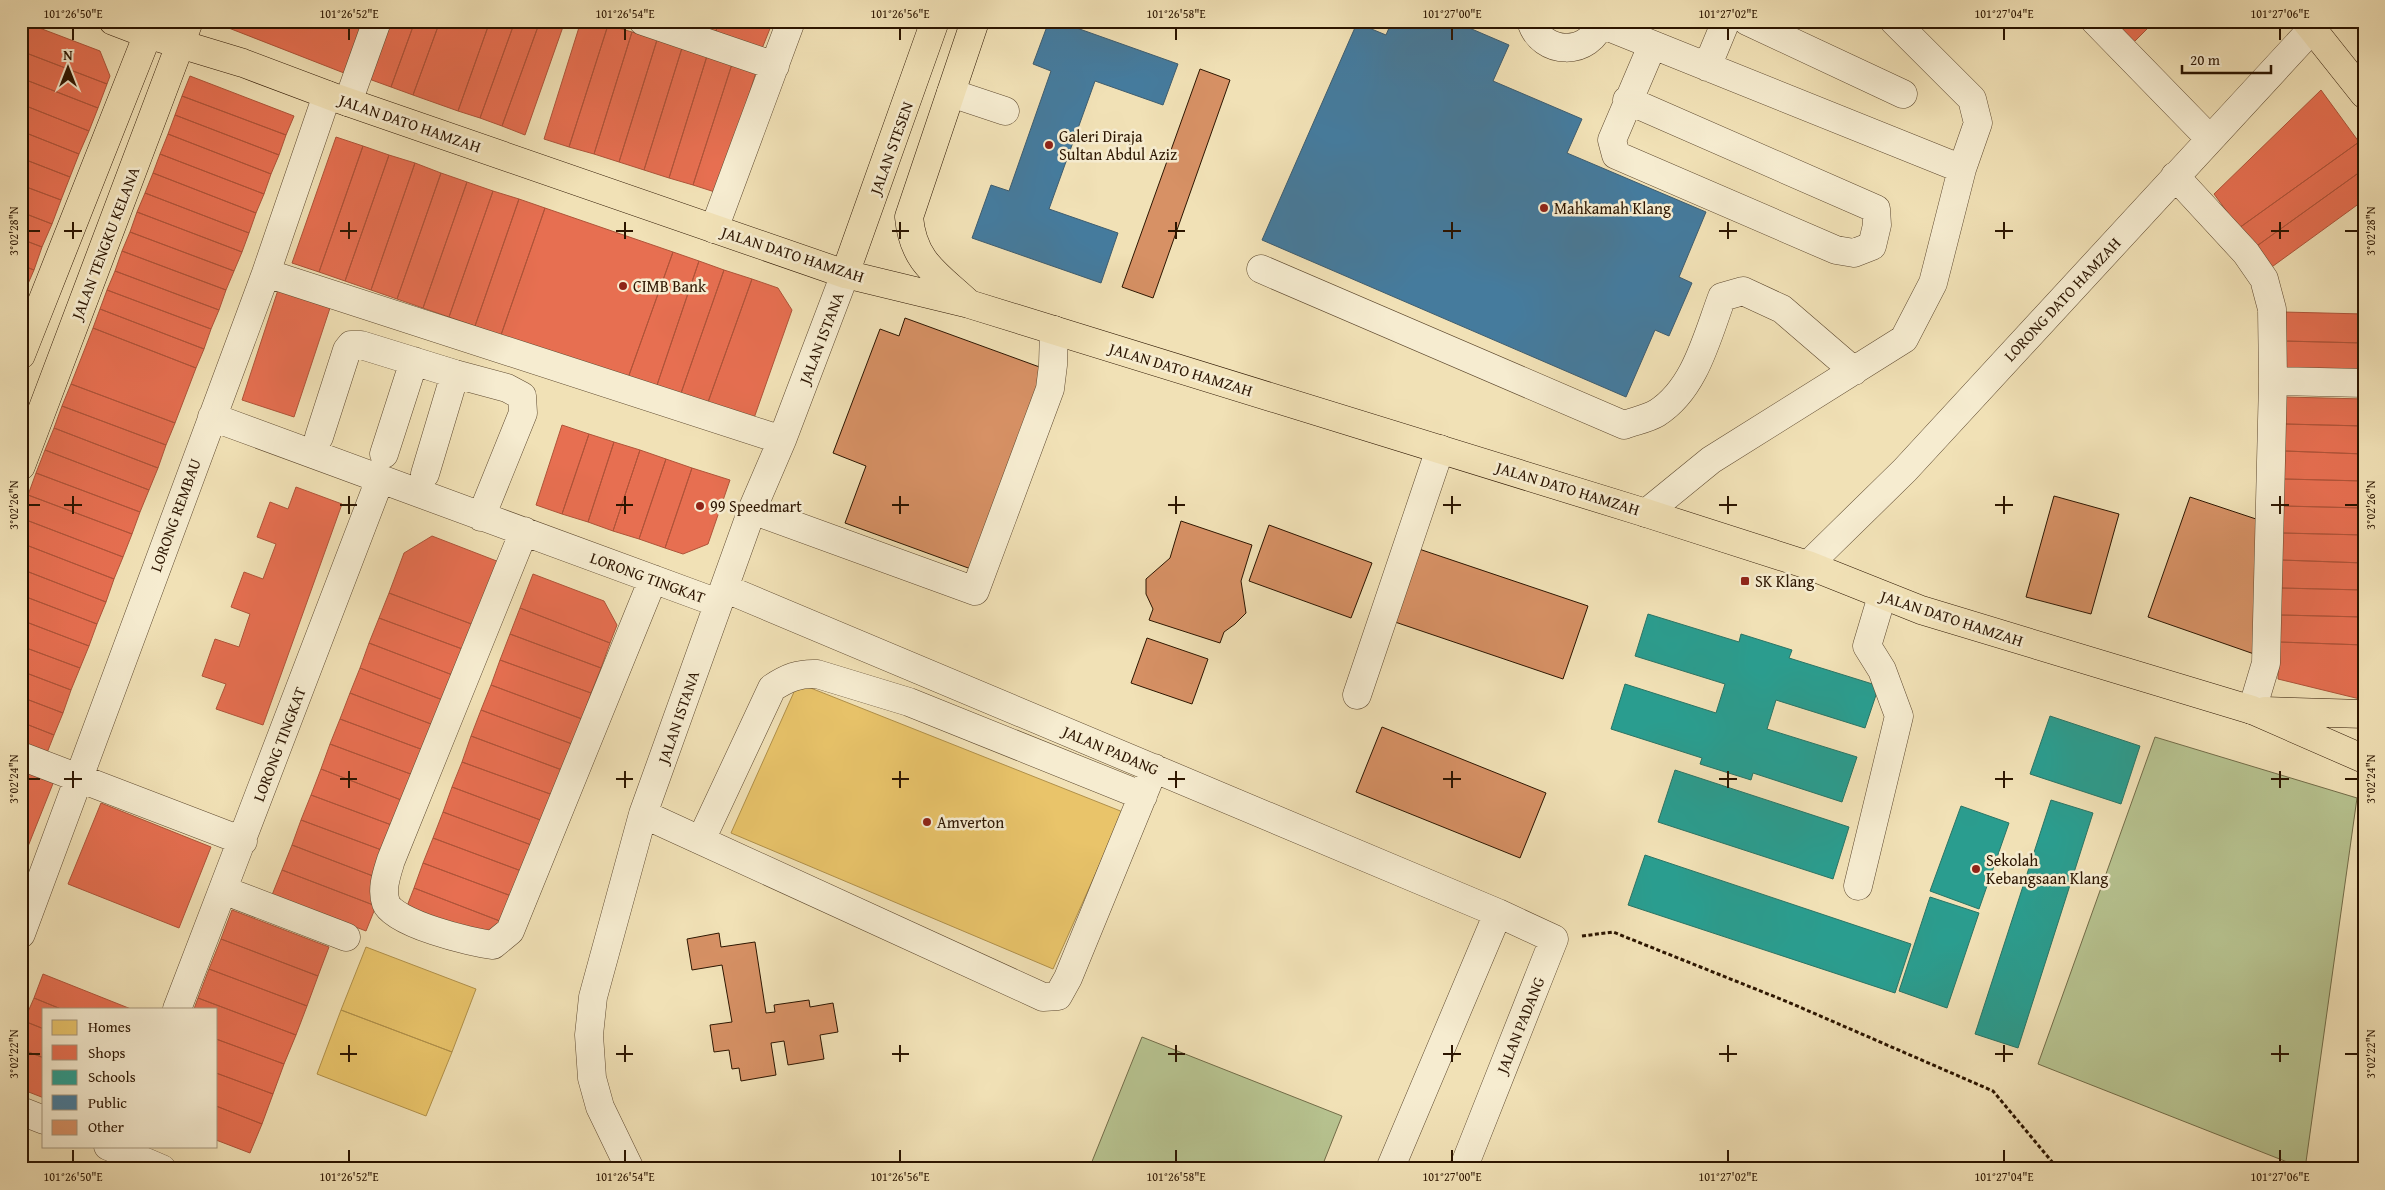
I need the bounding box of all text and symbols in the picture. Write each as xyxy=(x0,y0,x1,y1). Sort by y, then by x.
text: 101°26'50"E xyxy=(43,5,103,22)
text: 101°26'52"E xyxy=(319,5,379,22)
text: 101°26'54"E xyxy=(595,5,655,22)
text: 101°26'56"E xyxy=(870,5,930,22)
text: 101°26'58"E xyxy=(1146,5,1206,22)
text: 101°27'00"E xyxy=(1422,5,1482,22)
text: 101°27'02"E xyxy=(1698,5,1758,22)
text: 101°27'04"E xyxy=(1974,5,2034,22)
text: 101°27'06"E xyxy=(2250,5,2310,22)
north arrow xyxy=(42,42,92,92)
scale bar xyxy=(2182,42,2271,74)
text: N xyxy=(63,45,73,65)
text: 20 m xyxy=(2190,49,2221,70)
street label: JALAN DATO HAMZAH xyxy=(334,87,485,159)
street label: JALAN STESEN xyxy=(862,98,919,200)
place label: Galeri Diraja Sultan Abdul Aziz xyxy=(1059,124,1177,166)
marker: Galeri Diraja Sultan Abdul Aziz xyxy=(1043,139,1055,151)
street label: JALAN TENGKU KELANA xyxy=(64,163,145,325)
place label: Mahkamah Klang xyxy=(1554,196,1671,220)
marker: Mahkamah Klang xyxy=(1538,202,1550,214)
text: 3°02'28"N xyxy=(5,206,22,256)
text: 3°02'28"N xyxy=(2362,206,2379,256)
street label: JALAN DATO HAMZAH xyxy=(717,219,868,289)
street label: LORONG DATO HAMZAH xyxy=(1998,231,2126,367)
place label: CIMB Bank xyxy=(633,274,707,298)
marker: CIMB Bank xyxy=(617,280,629,292)
street label: JALAN ISTANA xyxy=(792,288,850,389)
street label: JALAN DATO HAMZAH xyxy=(1104,335,1256,402)
street label: JALAN DATO HAMZAH xyxy=(1491,454,1643,521)
street label: LORONG REMBAU xyxy=(143,455,207,575)
text: 3°02'26"N xyxy=(5,480,22,530)
text: 3°02'26"N xyxy=(2362,480,2379,530)
place label: 99 Speedmart xyxy=(710,494,802,518)
marker: 99 Speedmart xyxy=(694,500,706,512)
street label: LORONG TINGKAT xyxy=(587,545,709,609)
place label: SK Klang xyxy=(1755,569,1814,593)
marker: SK Klang xyxy=(1739,575,1751,587)
street label: JALAN DATO HAMZAH xyxy=(1876,583,2027,653)
street label: JALAN ISTANA xyxy=(650,667,705,769)
street label: LORONG TINGKAT xyxy=(246,683,312,805)
street label: JALAN PADANG xyxy=(1057,718,1163,781)
text: 3°02'24"N xyxy=(5,754,22,804)
text: 3°02'24"N xyxy=(2362,754,2379,804)
place label: Amverton xyxy=(937,810,1004,834)
marker: Amverton xyxy=(921,816,933,828)
place label: Sekolah Kebangsaan Klang xyxy=(1986,848,2108,890)
marker: Sekolah Kebangsaan Klang xyxy=(1970,863,1982,875)
street label: JALAN PADANG xyxy=(1489,972,1551,1079)
legend xyxy=(42,1008,218,1148)
text: Homes xyxy=(88,1016,131,1037)
text: 3°02'22"N xyxy=(5,1029,22,1079)
text: 3°02'22"N xyxy=(2362,1029,2379,1079)
text: Shops xyxy=(88,1042,125,1063)
text: Schools xyxy=(88,1066,136,1087)
text: Public xyxy=(88,1092,127,1113)
text: Other xyxy=(88,1116,124,1137)
text: 101°26'50"E xyxy=(43,1168,103,1185)
text: 101°26'52"E xyxy=(319,1168,379,1185)
text: 101°26'54"E xyxy=(595,1168,655,1185)
text: 101°26'56"E xyxy=(870,1168,930,1185)
text: 101°26'58"E xyxy=(1146,1168,1206,1185)
text: 101°27'00"E xyxy=(1422,1168,1482,1185)
text: 101°27'02"E xyxy=(1698,1168,1758,1185)
text: 101°27'04"E xyxy=(1974,1168,2034,1185)
text: 101°27'06"E xyxy=(2250,1168,2310,1185)

